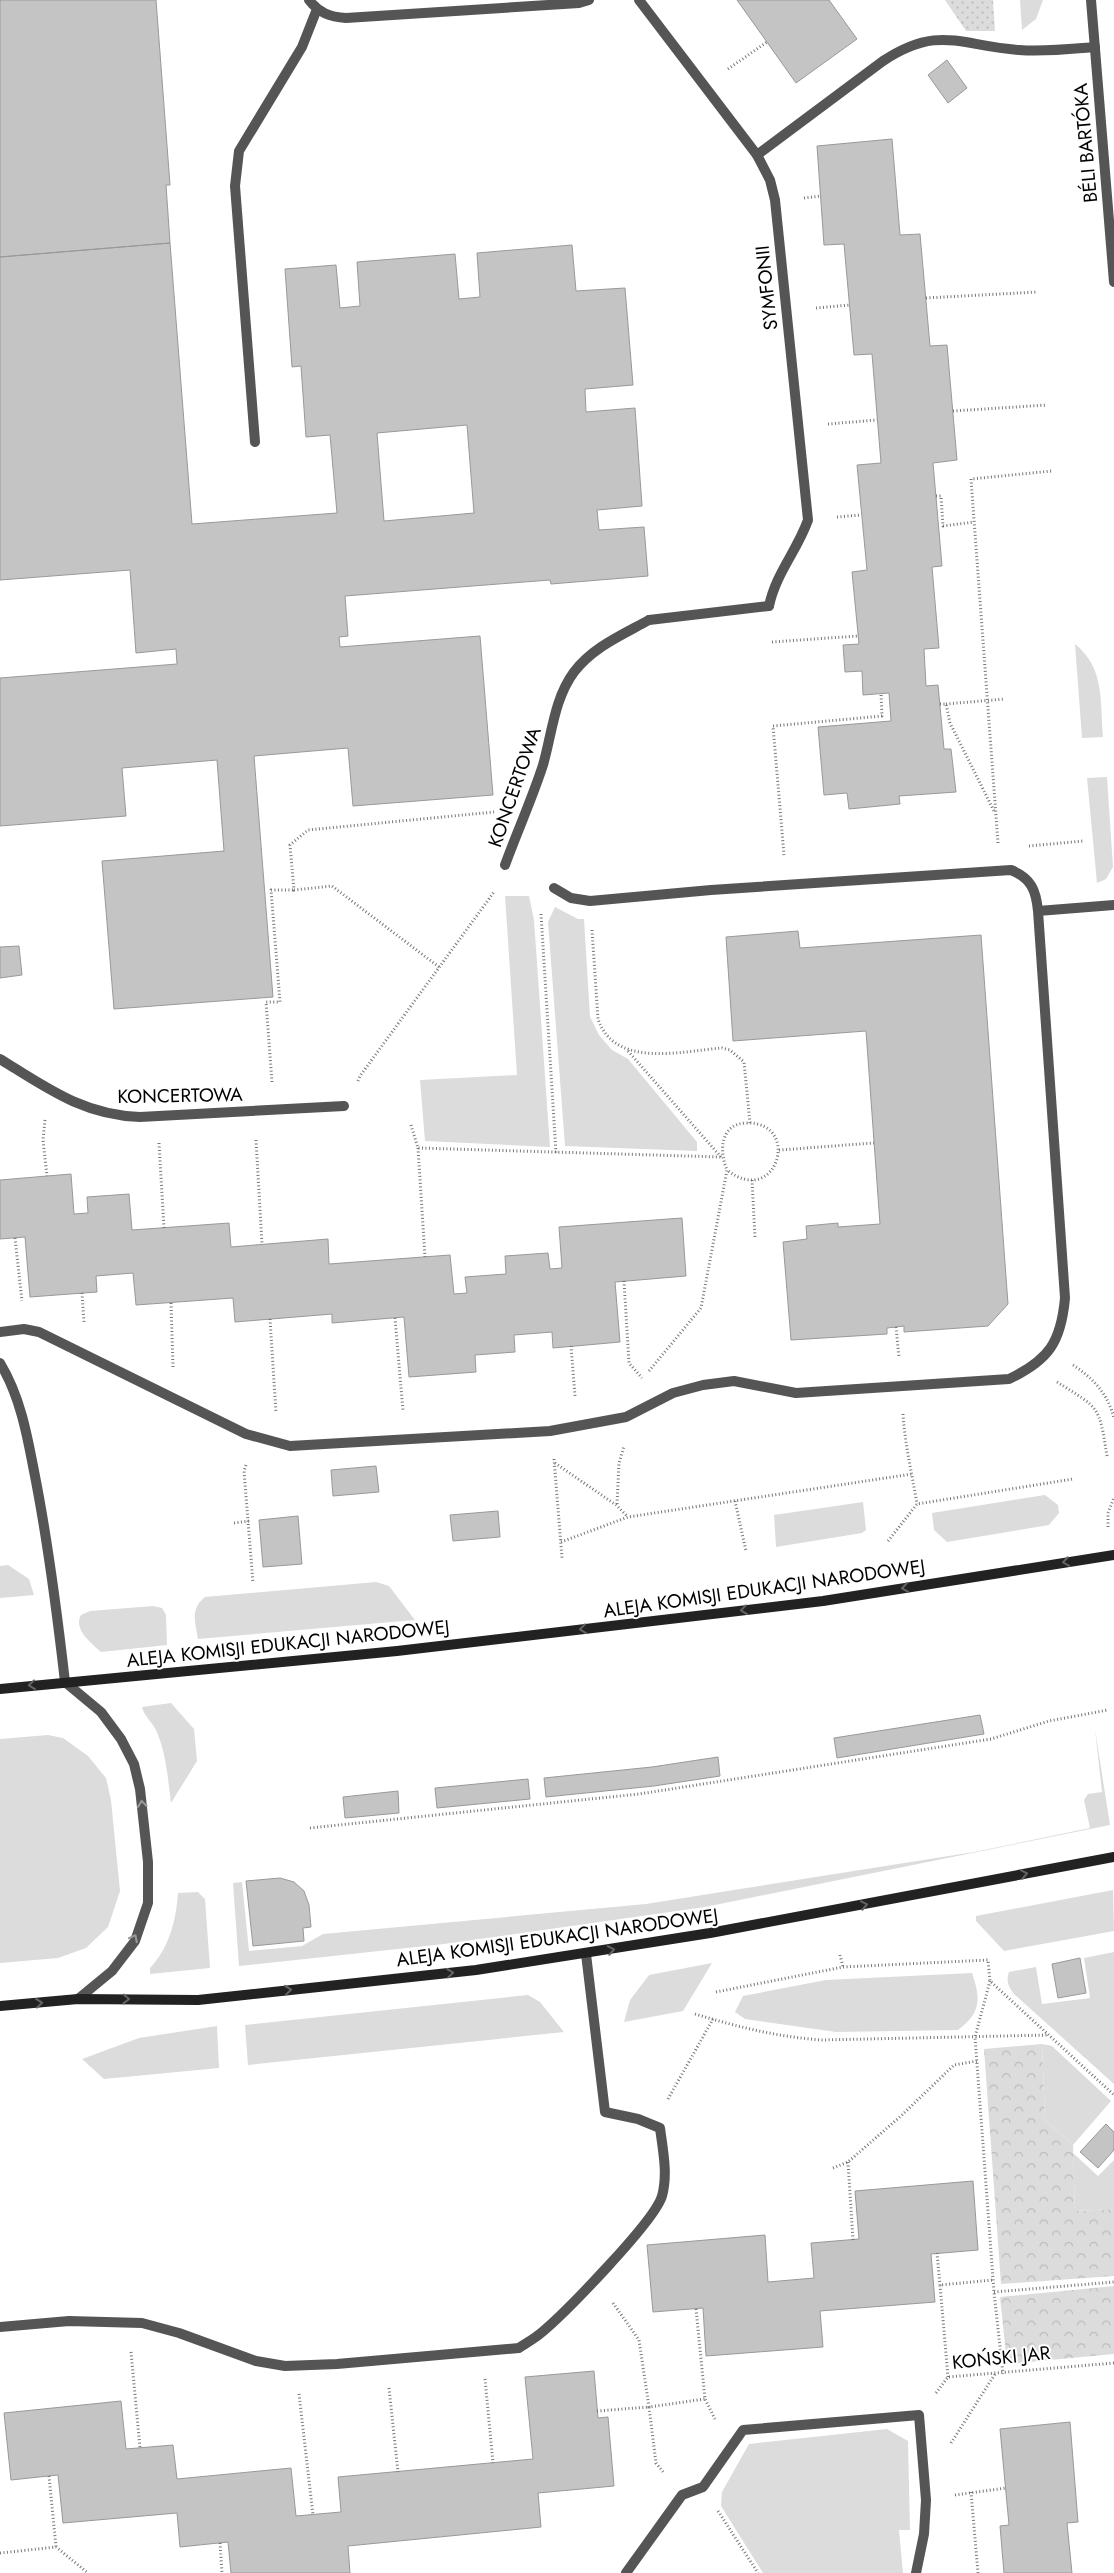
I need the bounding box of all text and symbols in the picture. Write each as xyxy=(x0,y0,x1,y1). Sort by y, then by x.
street label: BÉLI BARTÓKA xyxy=(1067,82,1104,204)
street label: SYMFONII xyxy=(749,244,784,332)
street label: KONCERTOWA xyxy=(481,723,548,851)
street label: KONCERTOWA xyxy=(117,1081,243,1110)
street label: ALEJA KOMISJI EDUKACJI NARODOWEJ xyxy=(602,1553,927,1624)
one-way arrow xyxy=(1061,1556,1069,1567)
one-way arrow xyxy=(901,1582,910,1592)
one-way arrow xyxy=(740,1604,748,1615)
street label: ALEJA KOMISJI EDUKACJI NARODOWEJ xyxy=(125,1613,451,1674)
one-way arrow xyxy=(579,1623,587,1634)
one-way arrow xyxy=(28,1680,36,1691)
one-way arrow xyxy=(137,1800,148,1808)
one-way arrow xyxy=(1020,1870,1028,1880)
one-way arrow xyxy=(860,1900,869,1910)
street label: ALEJA KOMISJI EDUKACJI NARODOWEJ xyxy=(395,1902,720,1973)
one-way arrow xyxy=(128,1935,138,1944)
one-way arrow xyxy=(606,1945,615,1955)
one-way arrow xyxy=(446,1968,454,1979)
one-way arrow xyxy=(285,1985,293,1996)
one-way arrow xyxy=(123,1994,131,2004)
one-way arrow xyxy=(35,1998,43,2009)
street label: KOŃSKI JAR xyxy=(951,2339,1052,2376)

